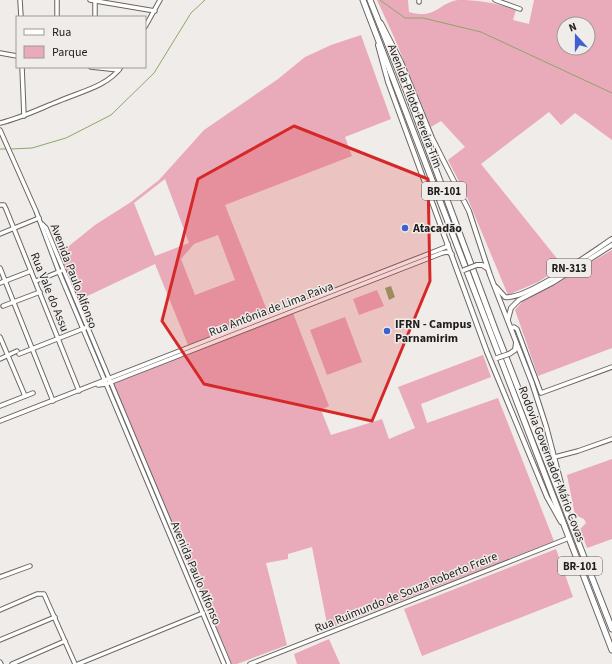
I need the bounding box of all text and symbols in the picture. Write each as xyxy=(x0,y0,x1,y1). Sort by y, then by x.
legend xyxy=(16,16,146,68)
north arrow xyxy=(556,16,596,56)
text: N xyxy=(566,19,579,35)
text: Rua xyxy=(52,24,71,41)
street label: Avenida Piloto Pereira Tim xyxy=(383,42,446,171)
text: Parque xyxy=(52,44,88,61)
road number: BR-101 xyxy=(422,182,466,200)
place label: Atacadão xyxy=(412,220,462,237)
street label: Avenida Paulo Alfonso xyxy=(46,221,101,331)
marker: Atacadão xyxy=(400,223,410,233)
street label: Rua Vale do Assu xyxy=(26,250,73,334)
road number: RN-313 xyxy=(547,259,591,277)
street label: Rua Antônia de Lima Paiva xyxy=(206,278,336,341)
place label: IFRN - Campus Parnamirim xyxy=(395,316,472,347)
marker: IFRN - Campus Parnamirim xyxy=(382,326,392,336)
street label: Rodovia Governador Mário Covas xyxy=(514,384,589,545)
street label: Avenida Paulo Alfonso xyxy=(166,519,225,628)
street label: Rua Ruimundo de Souza Roberto Freire xyxy=(312,548,500,637)
road number: BR-101 xyxy=(558,557,602,575)

